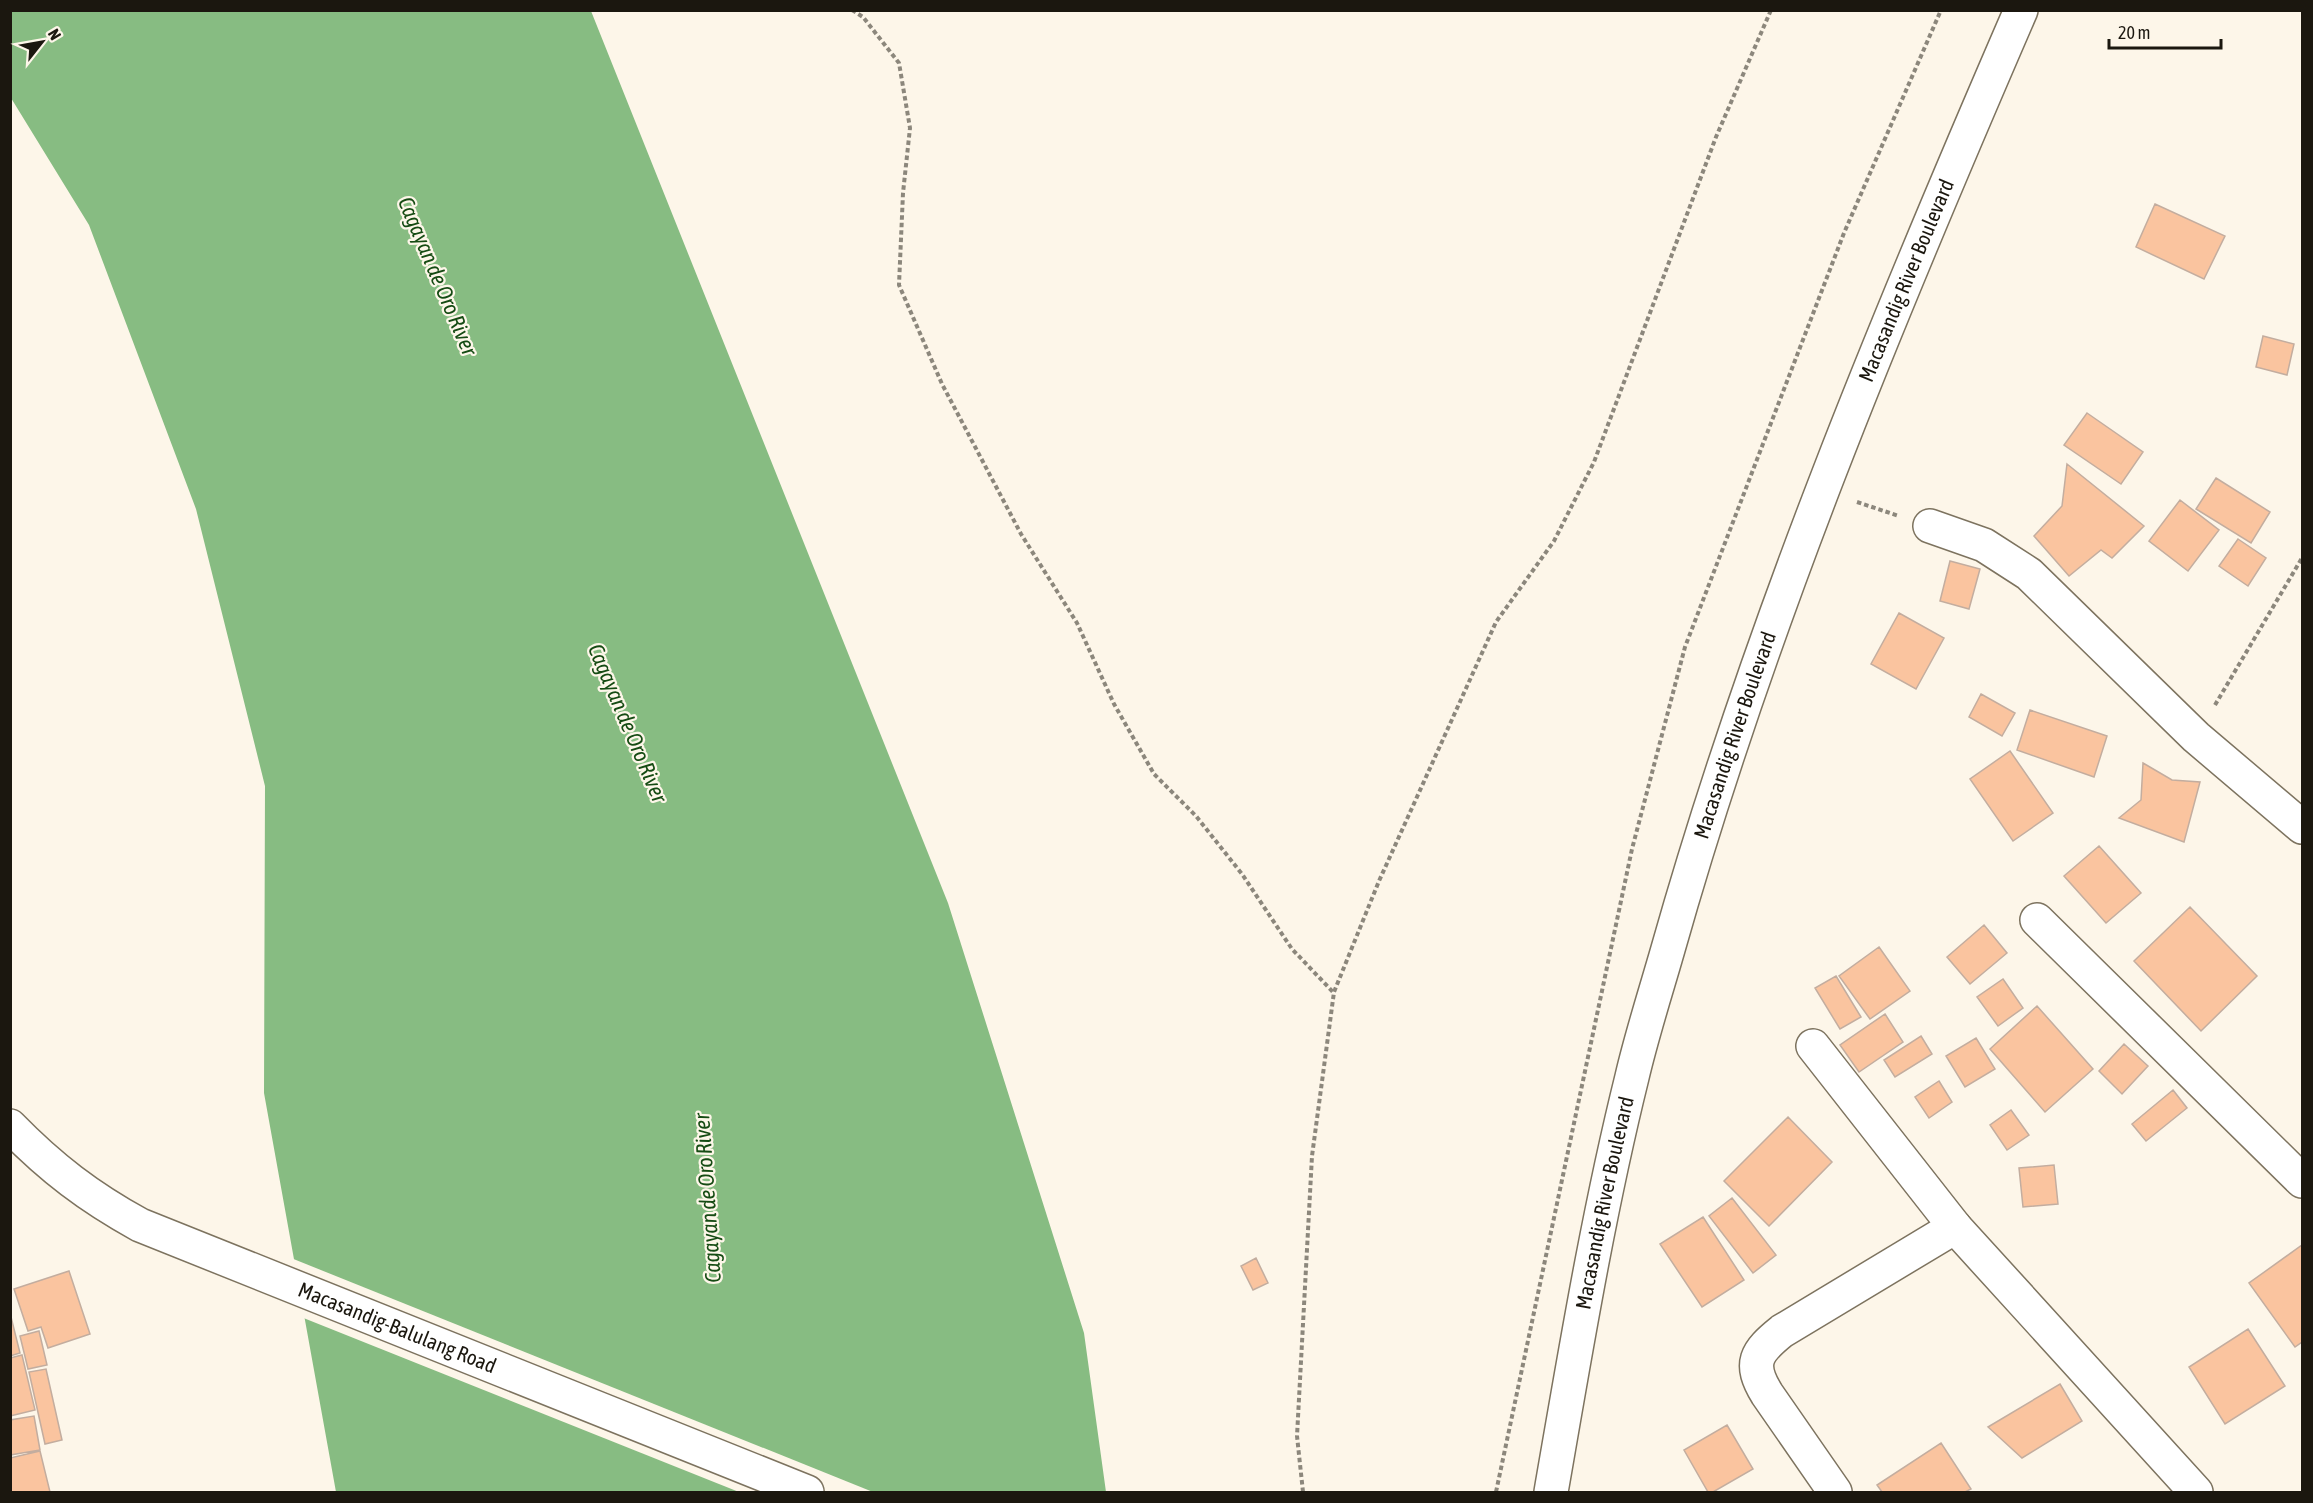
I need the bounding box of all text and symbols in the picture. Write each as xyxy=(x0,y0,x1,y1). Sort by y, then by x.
north arrow xyxy=(12,12,72,72)
scale bar xyxy=(2109,12,2222,50)
text: 20 m xyxy=(2118,22,2150,43)
text: N xyxy=(45,26,65,43)
street label: Macasandig River Boulevard xyxy=(1853,175,1958,385)
water label: Cagayan de Oro River xyxy=(393,193,484,361)
street label: Macasandig River Boulevard xyxy=(1688,628,1780,841)
water label: Cagayan de Oro River xyxy=(583,640,674,808)
street label: Macasandig River Boulevard xyxy=(1570,1094,1638,1311)
water label: Cagayan de Oro River xyxy=(688,1111,726,1284)
street label: Macasandig-Balulang Road xyxy=(295,1277,500,1377)

